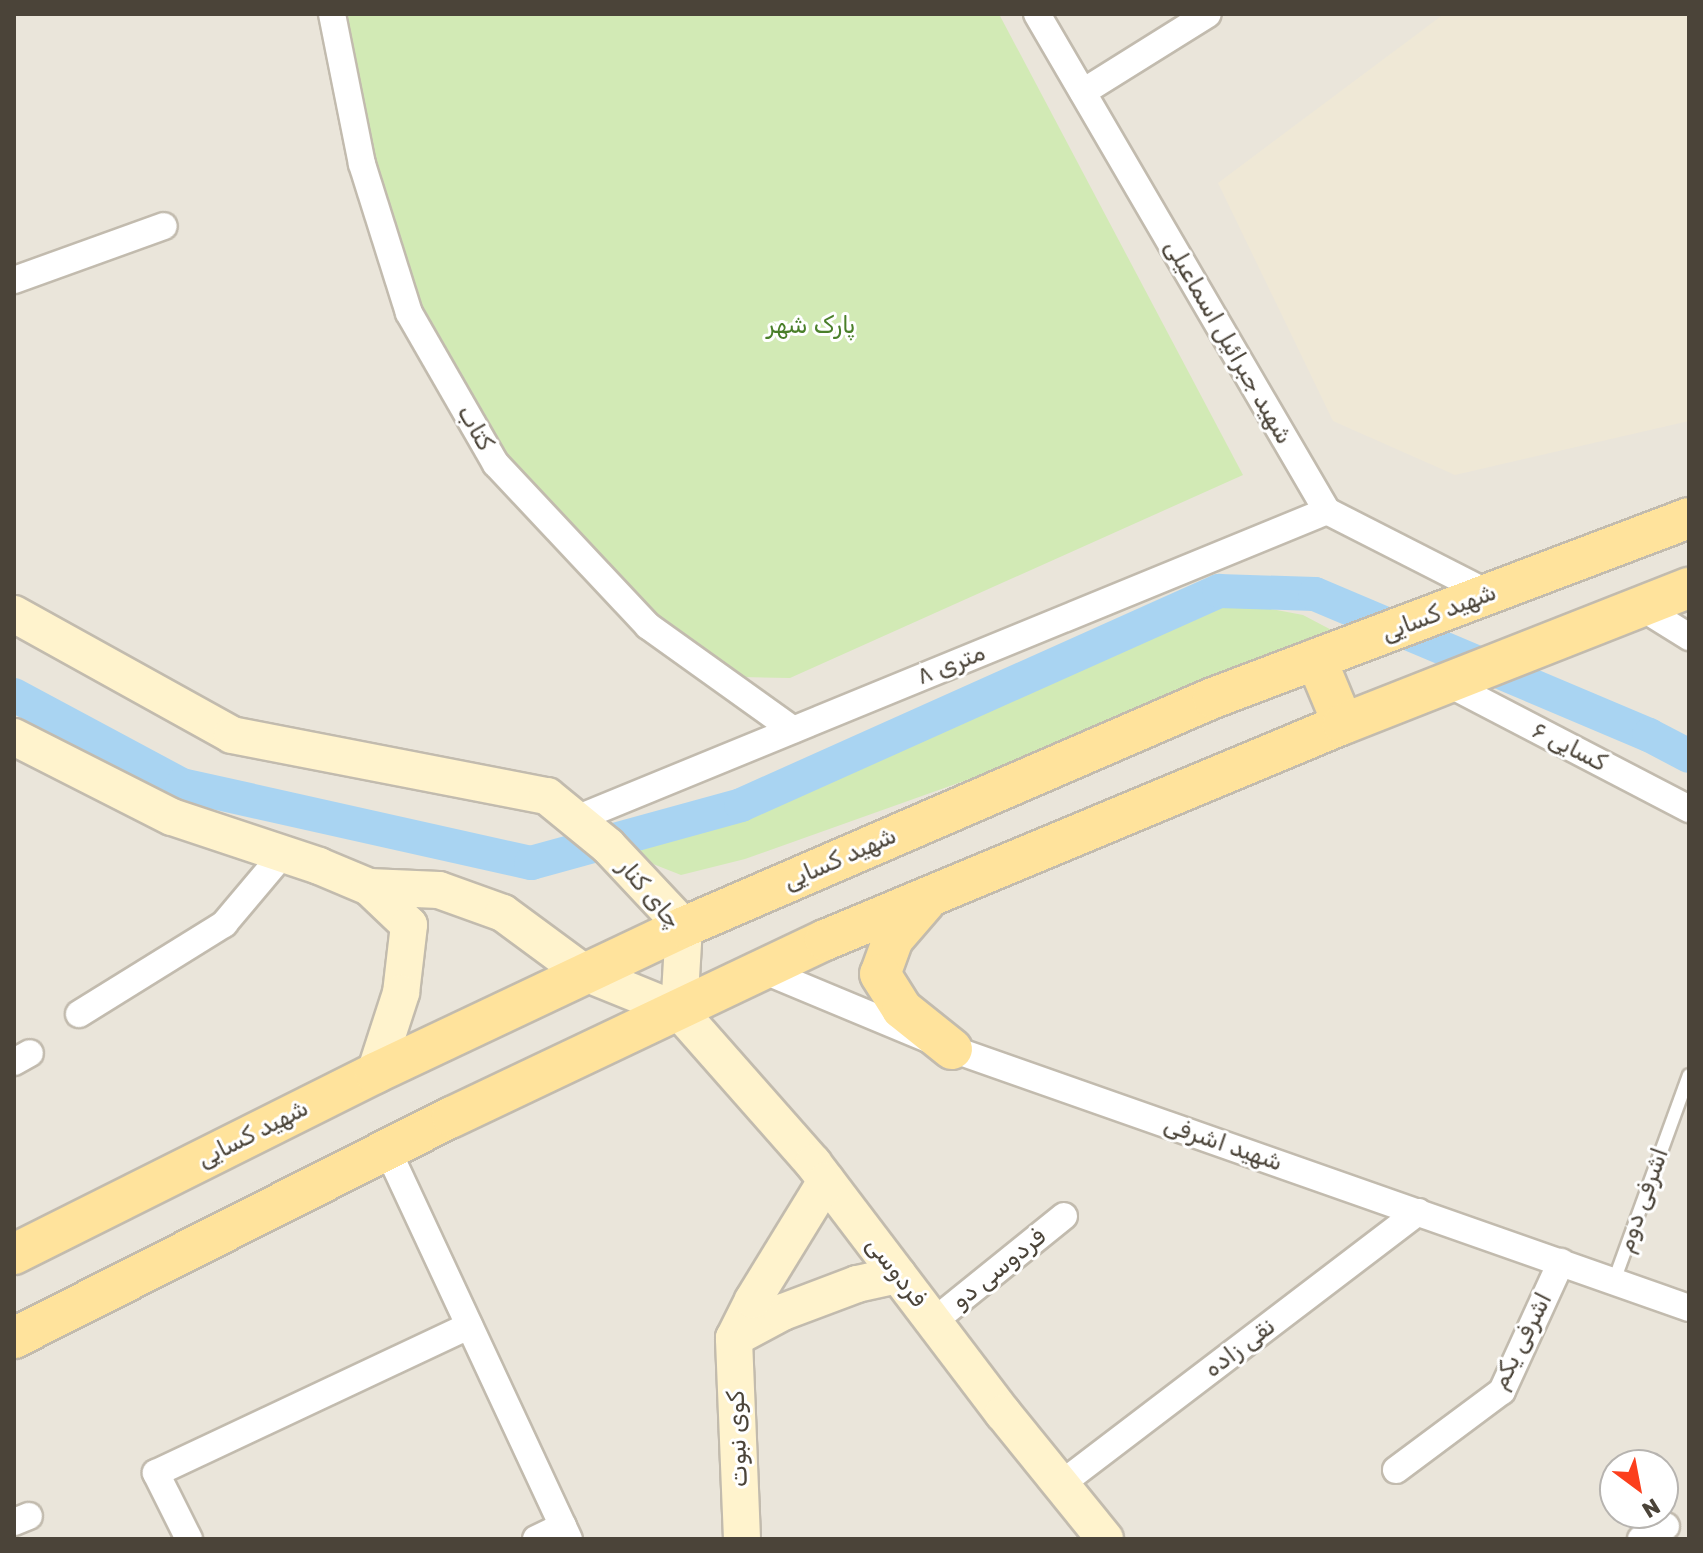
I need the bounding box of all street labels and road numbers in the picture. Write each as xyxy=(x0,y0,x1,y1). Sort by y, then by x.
street label: شهید جبرائیل اسماعیلی xyxy=(1158,235,1298,449)
street label: کتاب xyxy=(451,400,499,456)
street label: شهید کسایی xyxy=(1378,578,1500,648)
street label: ۸ متری xyxy=(913,638,989,692)
street label: کسایی ۶ xyxy=(1527,716,1611,778)
street label: شهید کسایی xyxy=(779,821,901,897)
street label: چای کنار xyxy=(611,853,687,935)
street label: شهید کسایی xyxy=(193,1094,313,1174)
street label: شهید اشرفی xyxy=(1160,1110,1286,1178)
street label: اشرفی دوم xyxy=(1611,1144,1675,1256)
street label: فردوسی دو xyxy=(946,1222,1052,1316)
street label: فردوسی xyxy=(859,1231,933,1313)
street label: اشرفی یکم xyxy=(1485,1288,1559,1394)
street label: نقی زاده xyxy=(1199,1312,1281,1384)
street label: کوی نبوت xyxy=(722,1390,754,1488)

